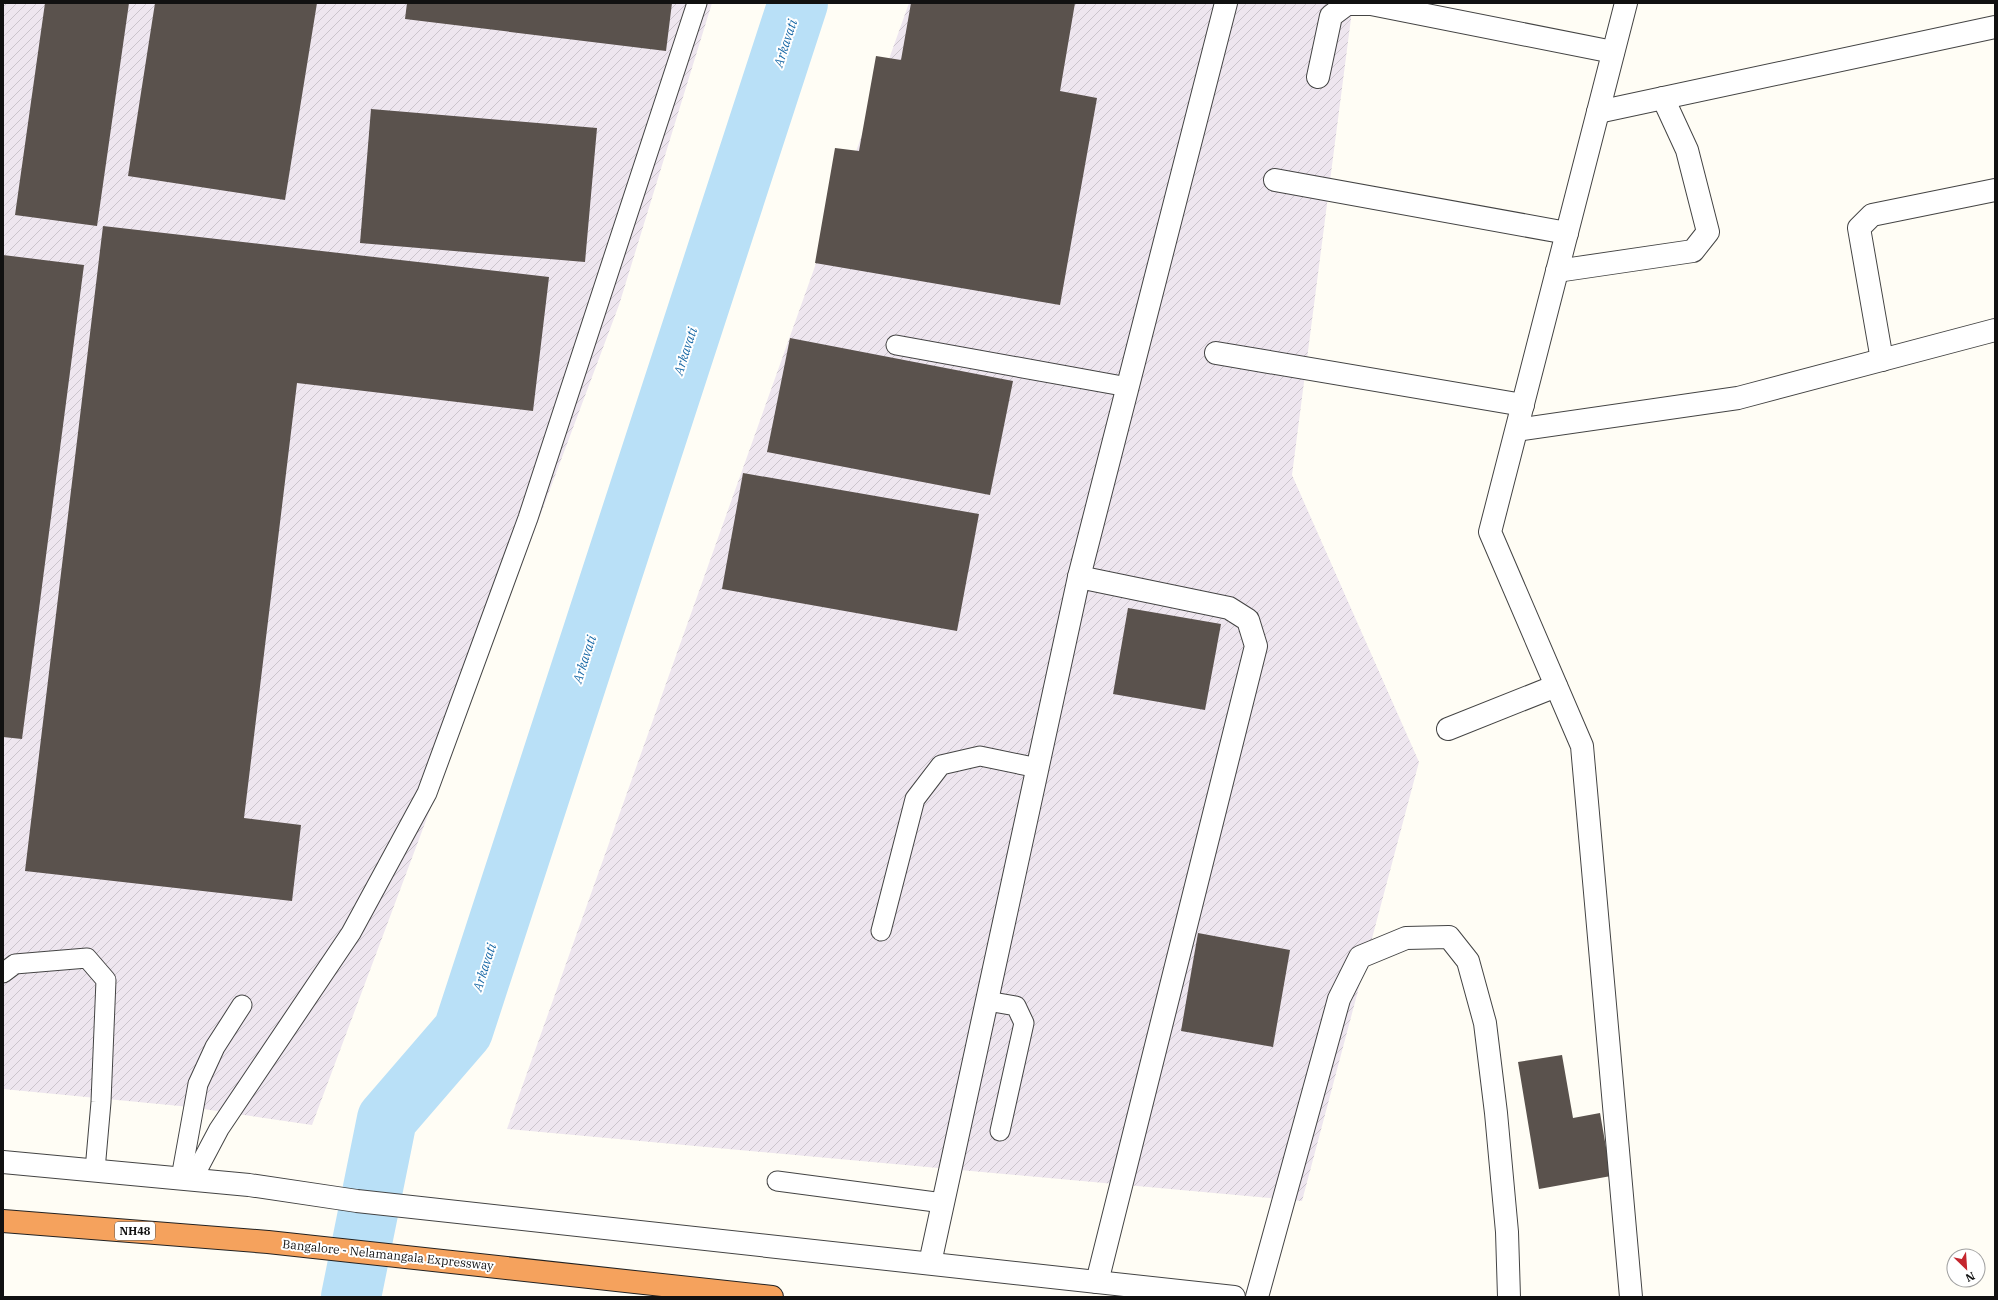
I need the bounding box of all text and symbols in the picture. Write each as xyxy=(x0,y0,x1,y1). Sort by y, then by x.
water label: Arkavati xyxy=(769,17,801,70)
water label: Arkavati xyxy=(669,325,701,378)
water label: Arkavati xyxy=(568,633,600,686)
water label: Arkavati xyxy=(468,941,500,994)
road number: NH48 xyxy=(115,1222,155,1240)
street label: Bangalore - Nelamangala Expressway xyxy=(282,1236,495,1273)
north arrow xyxy=(1946,1248,1986,1288)
text: N xyxy=(1963,1269,1977,1285)

